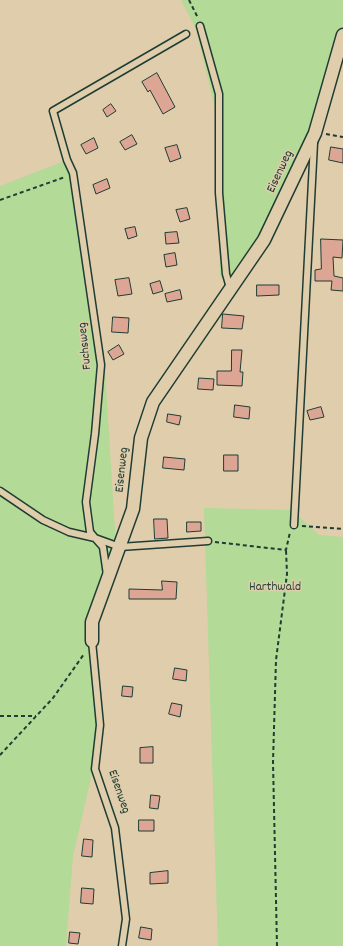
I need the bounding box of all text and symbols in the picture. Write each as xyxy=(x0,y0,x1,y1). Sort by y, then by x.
street label: Eisenweg xyxy=(264,148,298,196)
street label: Fuchsweg xyxy=(76,321,96,371)
street label: Eisenweg xyxy=(113,447,133,493)
park label: Harthwald xyxy=(249,580,301,596)
street label: Eisenweg xyxy=(103,768,133,816)

